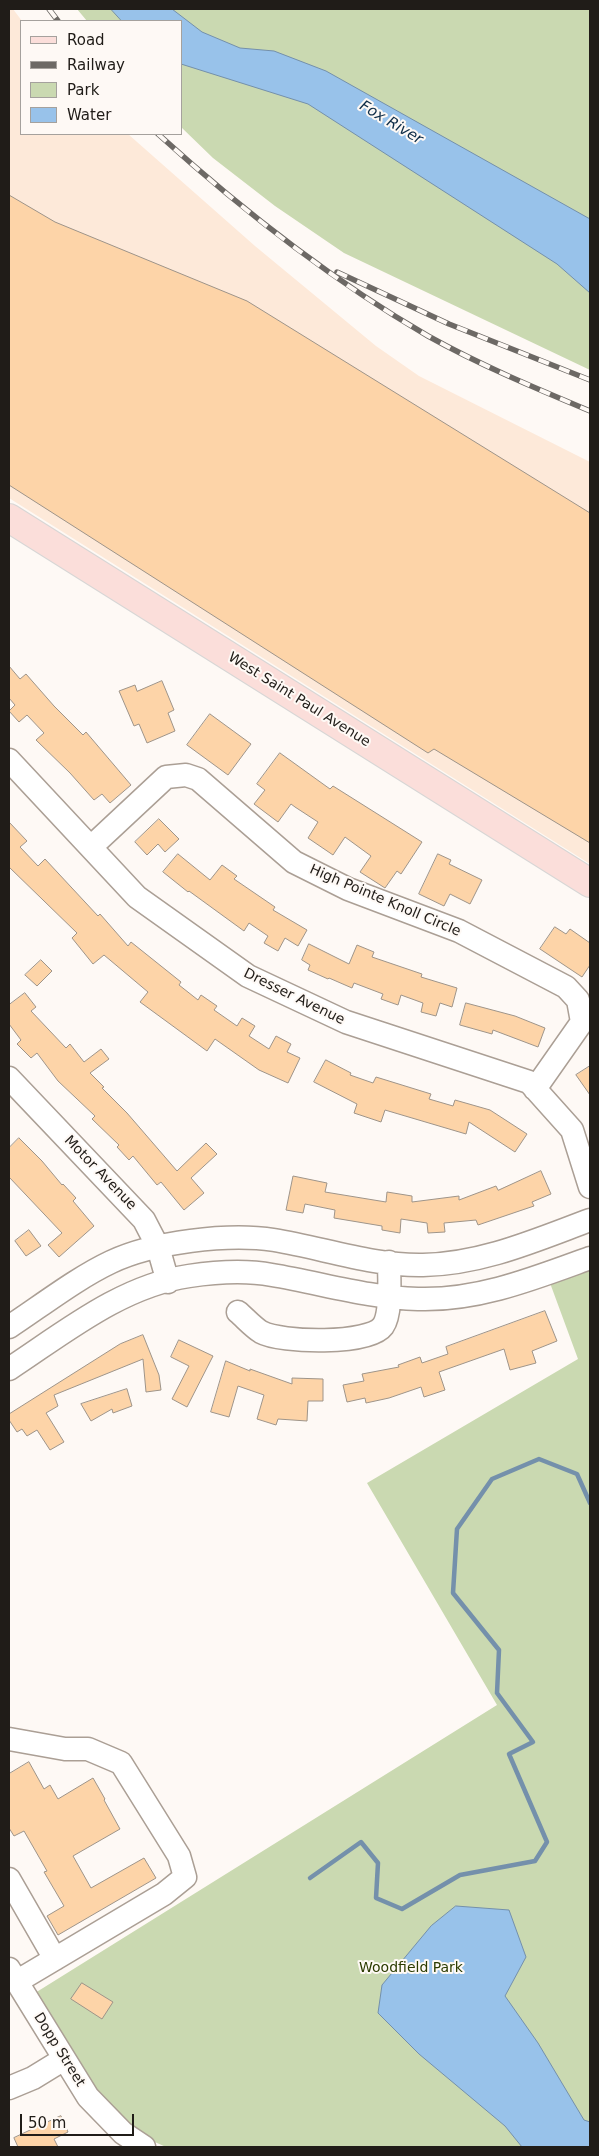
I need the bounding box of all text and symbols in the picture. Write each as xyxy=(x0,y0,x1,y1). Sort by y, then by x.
legend xyxy=(20,20,182,135)
text: Road xyxy=(67,31,105,49)
text: Railway xyxy=(67,56,125,74)
text: Park xyxy=(67,81,99,99)
water label: Fox River xyxy=(356,97,426,149)
text: Water xyxy=(67,106,111,124)
street label: West Saint Paul Avenue xyxy=(225,649,373,751)
street label: High Pointe Knoll Circle xyxy=(307,861,463,941)
street label: Dresser Avenue xyxy=(241,965,347,1029)
street label: Motor Avenue xyxy=(60,1132,140,1214)
park label: Woodfield Park xyxy=(359,1960,463,1976)
street label: Dopp Street xyxy=(30,2010,88,2090)
scale bar xyxy=(22,2104,136,2136)
text: 50 m xyxy=(28,2114,66,2132)

